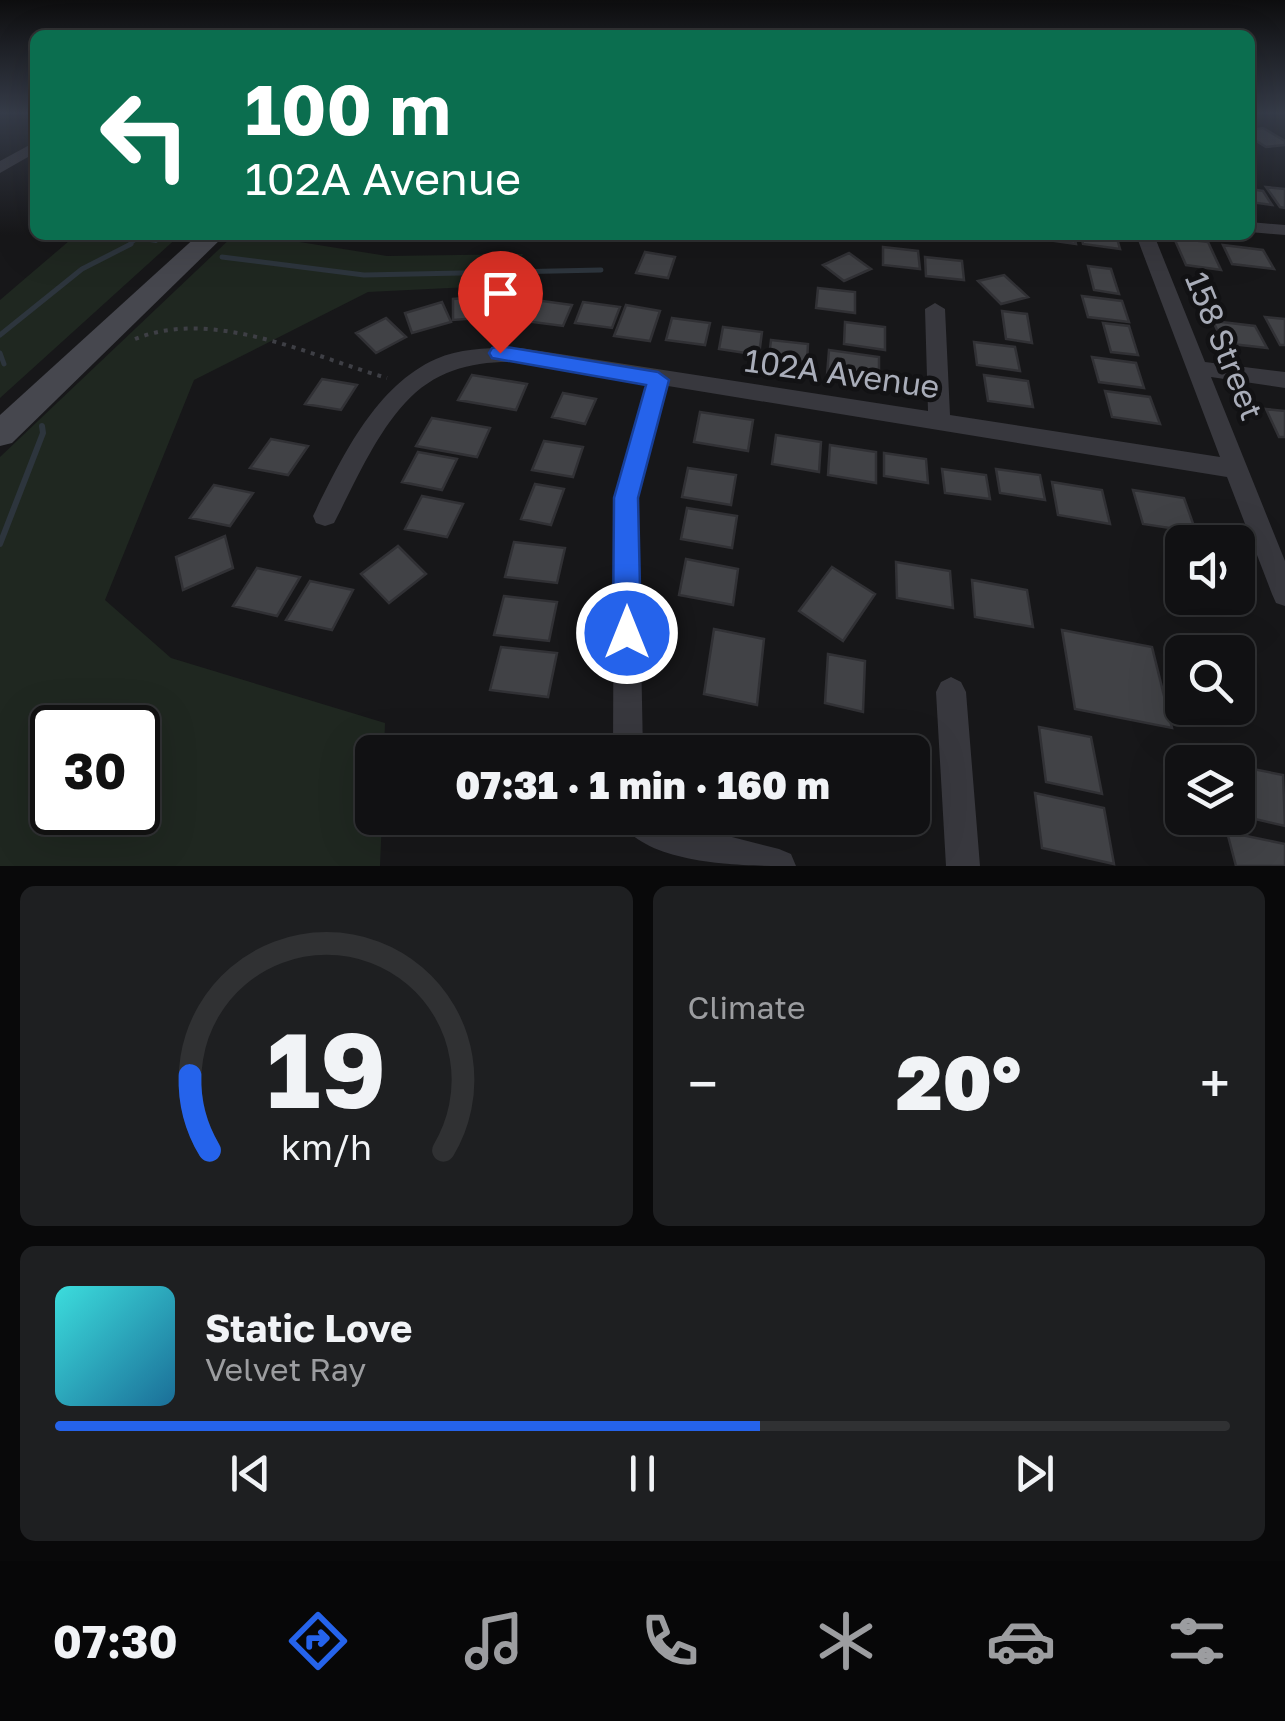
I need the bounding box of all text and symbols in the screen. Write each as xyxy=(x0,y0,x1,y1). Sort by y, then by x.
text: 100 m xyxy=(245,66,451,150)
icon: left xyxy=(80,70,210,200)
text: 102A Avenue xyxy=(245,151,521,205)
pin xyxy=(458,251,543,354)
icon: arrive xyxy=(473,266,528,321)
street label: 158 Street xyxy=(1178,266,1272,425)
street label: 102A Avenue xyxy=(742,341,942,405)
map controls xyxy=(1165,525,1255,835)
button: sound xyxy=(1165,525,1255,615)
position arrow xyxy=(575,581,679,685)
button: search xyxy=(1165,635,1255,725)
speed limit sign: 30 xyxy=(30,705,160,835)
button: layers xyxy=(1165,745,1255,835)
text: 07:31 · 1 min · 160 m xyxy=(455,762,830,807)
text: Climate xyxy=(688,988,806,1026)
text: 19 xyxy=(266,1006,386,1131)
text: 20° xyxy=(896,1036,1021,1127)
text: − xyxy=(688,1050,718,1116)
text: + xyxy=(1200,1050,1230,1116)
text: km/h xyxy=(281,1125,372,1168)
text: Static Love xyxy=(205,1305,412,1350)
text: Velvet Ray xyxy=(205,1350,366,1388)
icon: previous xyxy=(223,1446,278,1501)
icon: pause xyxy=(615,1446,670,1501)
icon: next xyxy=(1007,1446,1062,1501)
icon: directions xyxy=(283,1606,353,1676)
icon: music xyxy=(459,1606,529,1676)
icon: phone xyxy=(635,1606,705,1676)
icon: climate xyxy=(811,1606,881,1676)
icon: car xyxy=(986,1606,1056,1676)
icon: filters xyxy=(1162,1606,1232,1676)
text: 07:30 xyxy=(53,1614,178,1668)

